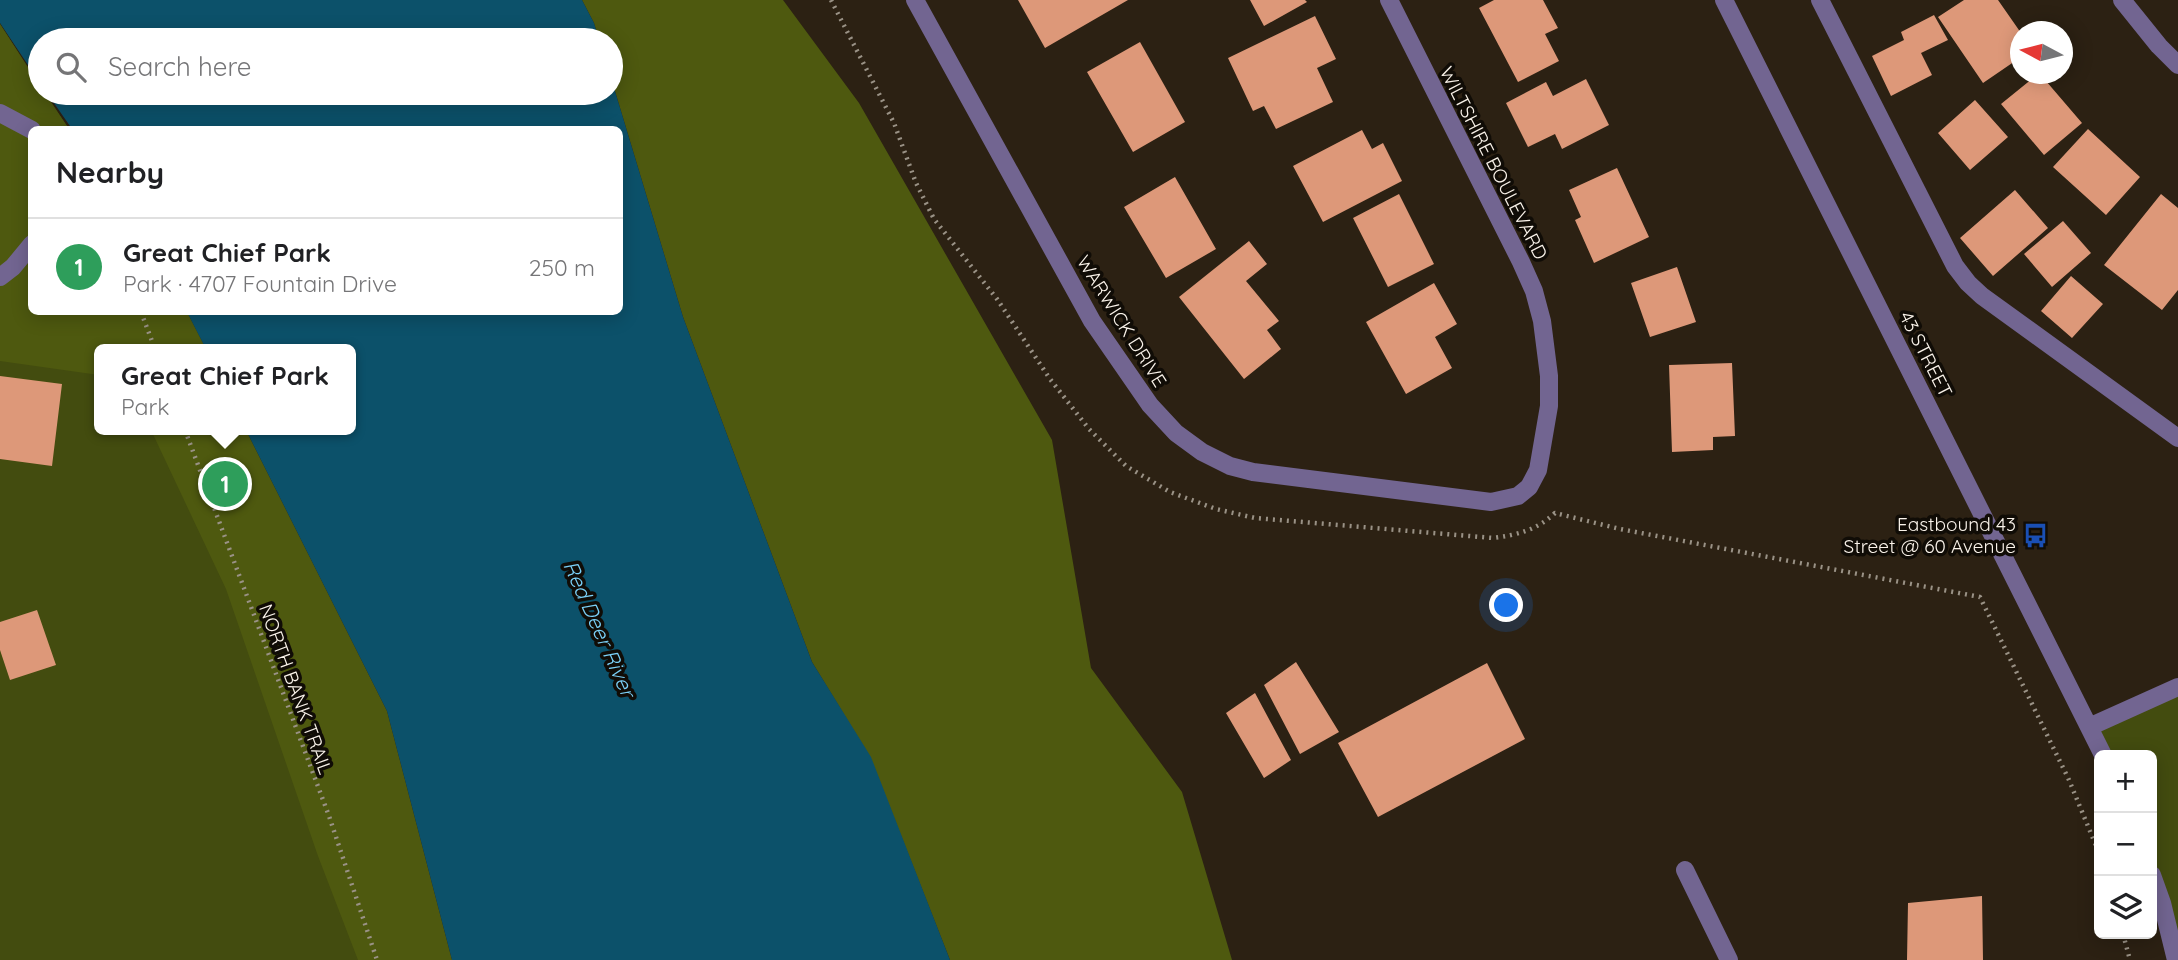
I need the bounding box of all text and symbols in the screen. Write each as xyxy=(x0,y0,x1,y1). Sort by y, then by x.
north arrow xyxy=(2010,21,2073,84)
search box xyxy=(28,28,623,105)
icon: search xyxy=(52,48,90,86)
text: Search here xyxy=(108,50,252,83)
street label: WILTSHIRE BOULEVARD xyxy=(1435,62,1553,264)
text: Nearby xyxy=(56,153,164,191)
text: Great Chief Park xyxy=(123,236,331,269)
street label: WARWICK DRIVE xyxy=(1072,251,1172,391)
text: 1 xyxy=(75,253,83,282)
text: 250 m xyxy=(529,253,595,282)
text: Park · 4707 Fountain Drive xyxy=(123,269,397,298)
street label: 43 STREET xyxy=(1894,307,1958,401)
popup xyxy=(94,344,356,435)
text: Great Chief Park xyxy=(121,359,329,392)
text: Park xyxy=(121,392,170,421)
pin: 1 xyxy=(202,458,248,510)
place label: Eastbound 43 Street @ 60 Avenue xyxy=(1844,512,2016,558)
bus stop icon: Eastbound 43 Street @ 60 Avenue xyxy=(2022,521,2050,549)
water label: Red Deer River xyxy=(558,556,643,704)
your location xyxy=(1489,588,1523,622)
street label: NORTH BANK TRAIL xyxy=(254,601,338,777)
map controls xyxy=(2094,750,2157,939)
button: + xyxy=(2094,750,2157,813)
button: − xyxy=(2094,813,2157,876)
button: layers xyxy=(2094,876,2157,939)

